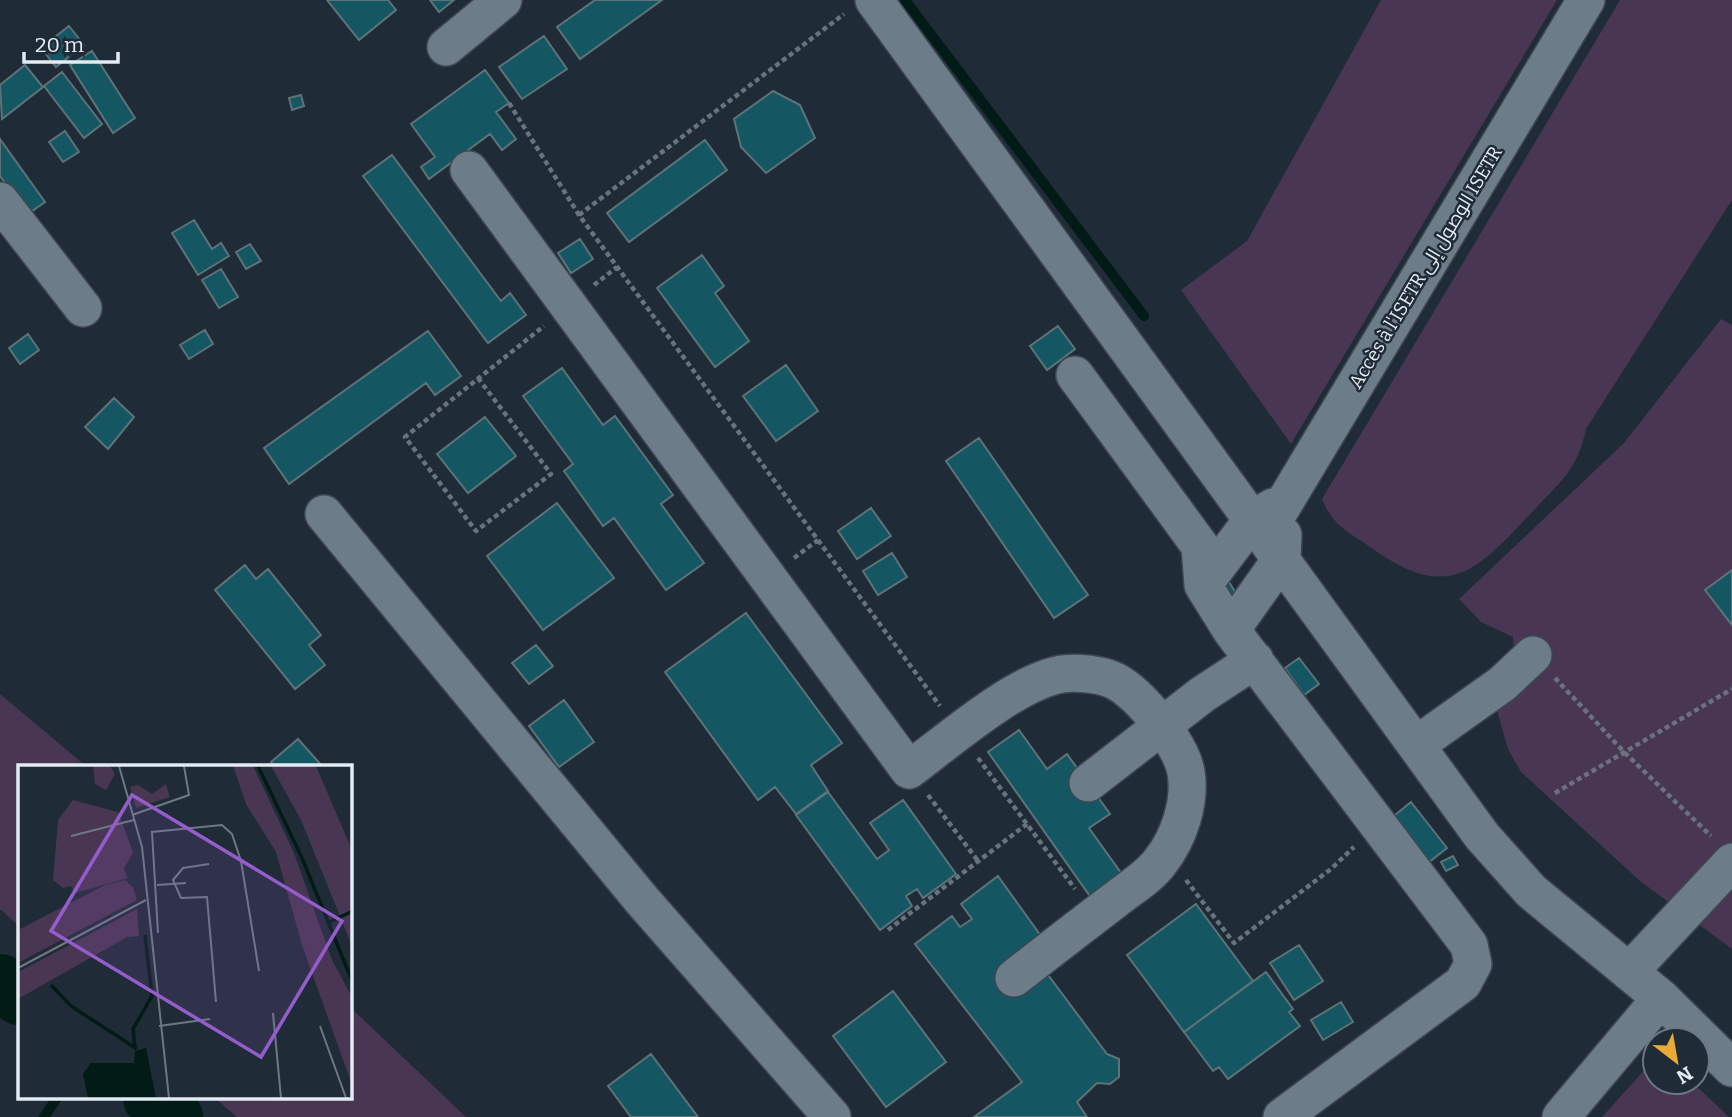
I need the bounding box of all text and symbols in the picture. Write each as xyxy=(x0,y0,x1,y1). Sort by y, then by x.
scale bar xyxy=(24,21,119,65)
text: 20 m xyxy=(35,32,84,58)
street label: Accès à l'ISETR الوصول إلى ISETR xyxy=(1344,141,1507,393)
inset map xyxy=(18,765,352,1100)
north arrow xyxy=(1641,1026,1711,1096)
text: N xyxy=(1672,1062,1697,1089)

